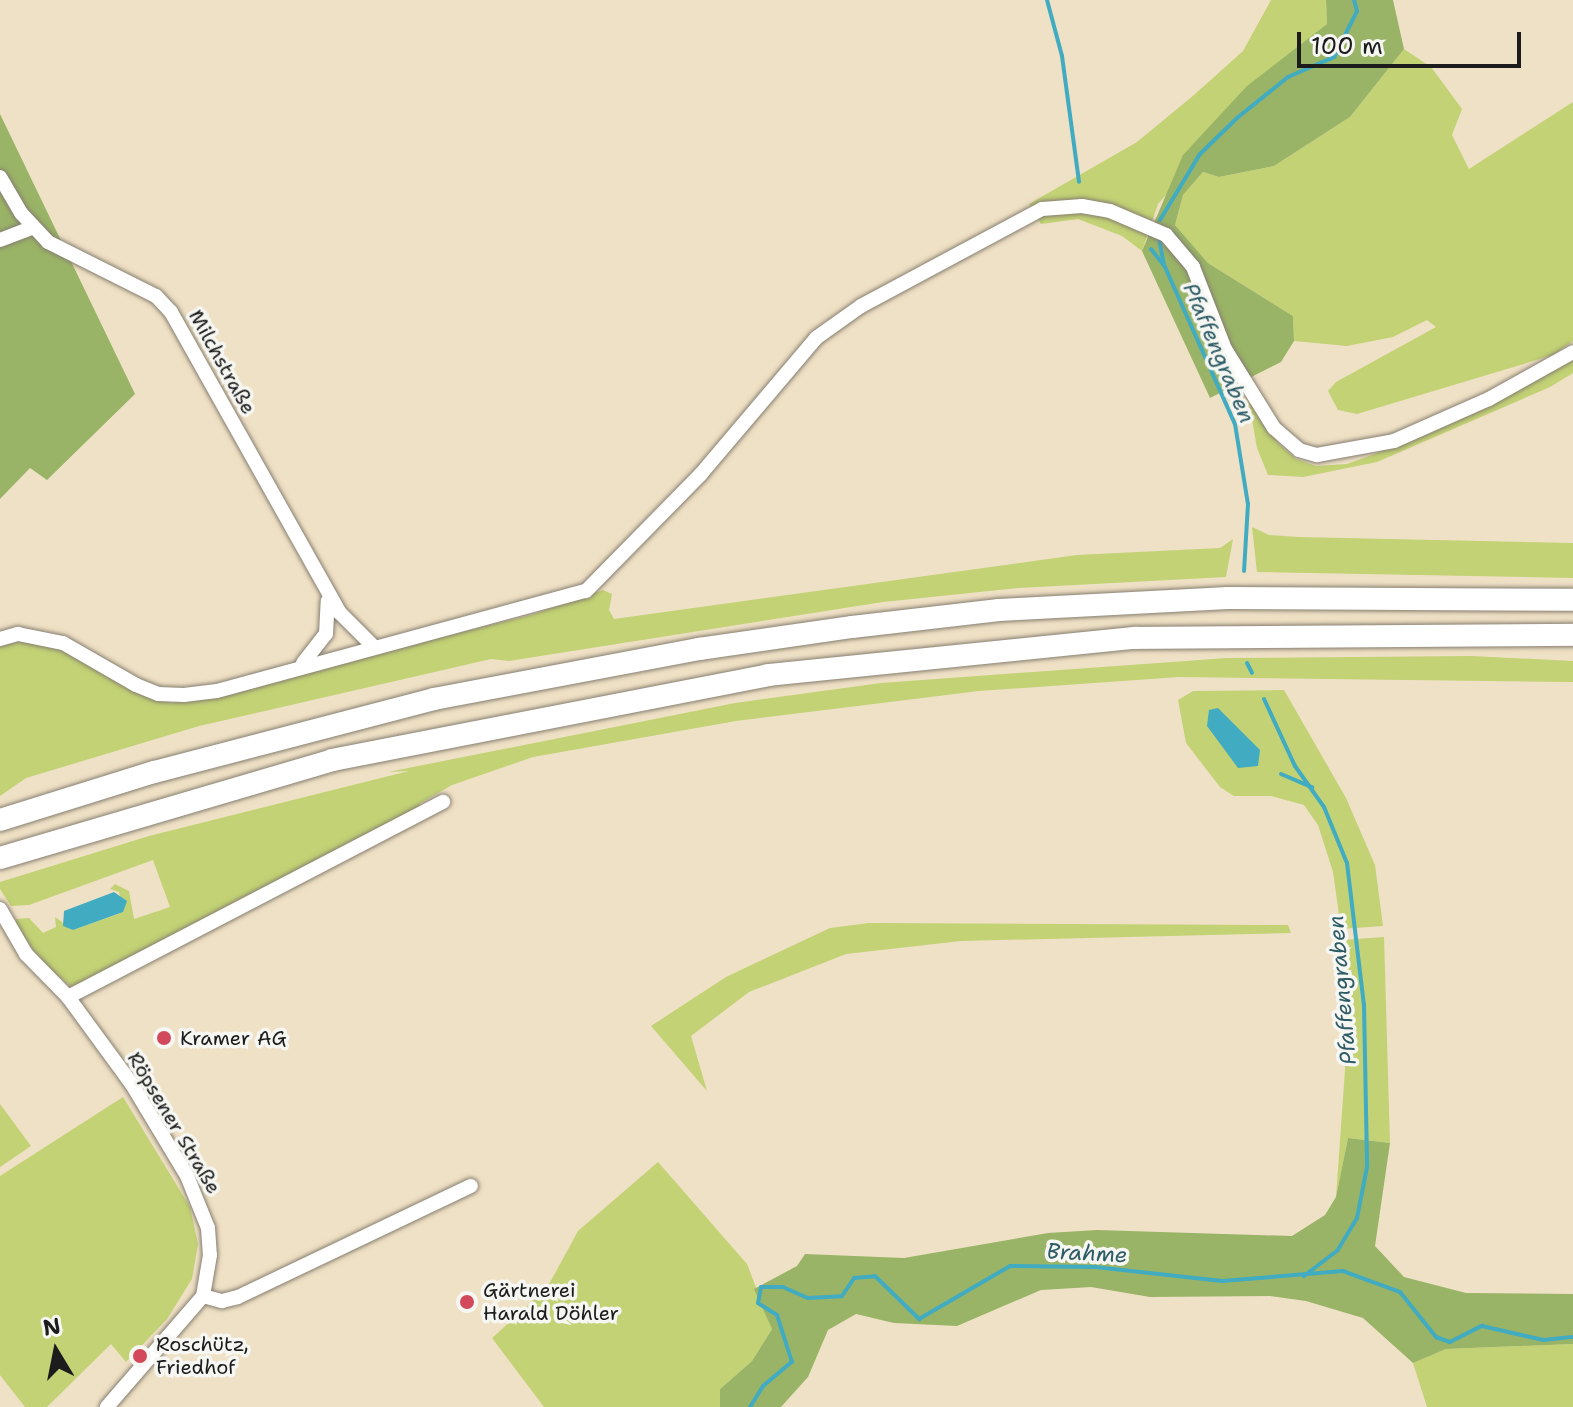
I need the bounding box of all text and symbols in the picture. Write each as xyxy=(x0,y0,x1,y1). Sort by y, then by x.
scale bar xyxy=(1301,16,1525,66)
text: 100 m xyxy=(1311,30,1383,62)
water label: Pfaffengraben xyxy=(1178,279,1260,427)
street label: Milchstraße xyxy=(183,306,261,418)
water label: Pfaffengraben xyxy=(1322,914,1362,1066)
place label: Kramer AG xyxy=(180,1026,287,1050)
marker: Kramer AG xyxy=(155,1029,173,1047)
street label: Röpsener Straße xyxy=(122,1048,226,1198)
water label: Brahme xyxy=(1046,1238,1128,1268)
place label: Gärtnerei Harald Döhler xyxy=(483,1278,619,1325)
marker: Gärtnerei Harald Döhler xyxy=(458,1293,476,1311)
north arrow xyxy=(16,1311,96,1391)
text: N xyxy=(41,1311,63,1343)
place label: Roschütz, Friedhof xyxy=(156,1332,249,1379)
marker: Roschütz, Friedhof xyxy=(131,1347,149,1365)

